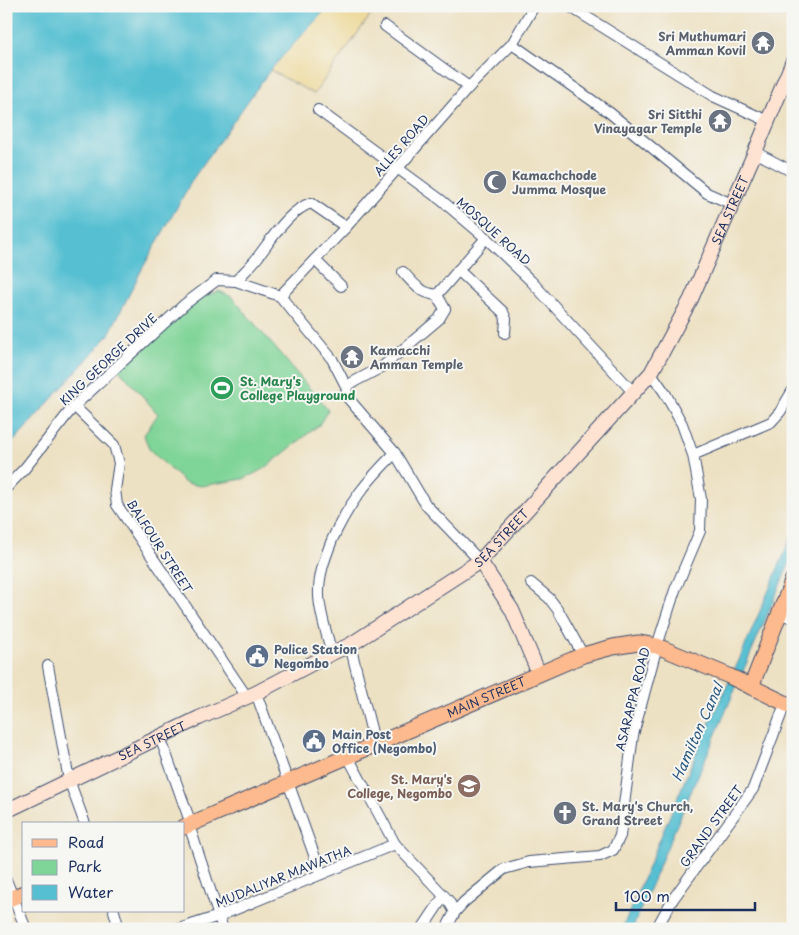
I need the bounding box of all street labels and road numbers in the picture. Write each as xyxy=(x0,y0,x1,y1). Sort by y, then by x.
street label: ALLES ROAD xyxy=(369,110,433,180)
street label: SEA STREET xyxy=(707,172,753,247)
street label: MOSQUE ROAD xyxy=(453,193,535,269)
street label: KING GEORGE DRIVE xyxy=(55,309,161,409)
street label: BALFOUR STREET xyxy=(123,496,198,597)
street label: SEA STREET xyxy=(470,504,533,572)
street label: ASARAPPA ROAD xyxy=(610,645,654,753)
street label: MAIN STREET xyxy=(444,672,529,722)
street label: SEA STREET xyxy=(115,716,190,765)
street label: GRAND STREET xyxy=(675,781,747,871)
street label: MUDALIYAR MAWATHA xyxy=(212,841,354,911)

